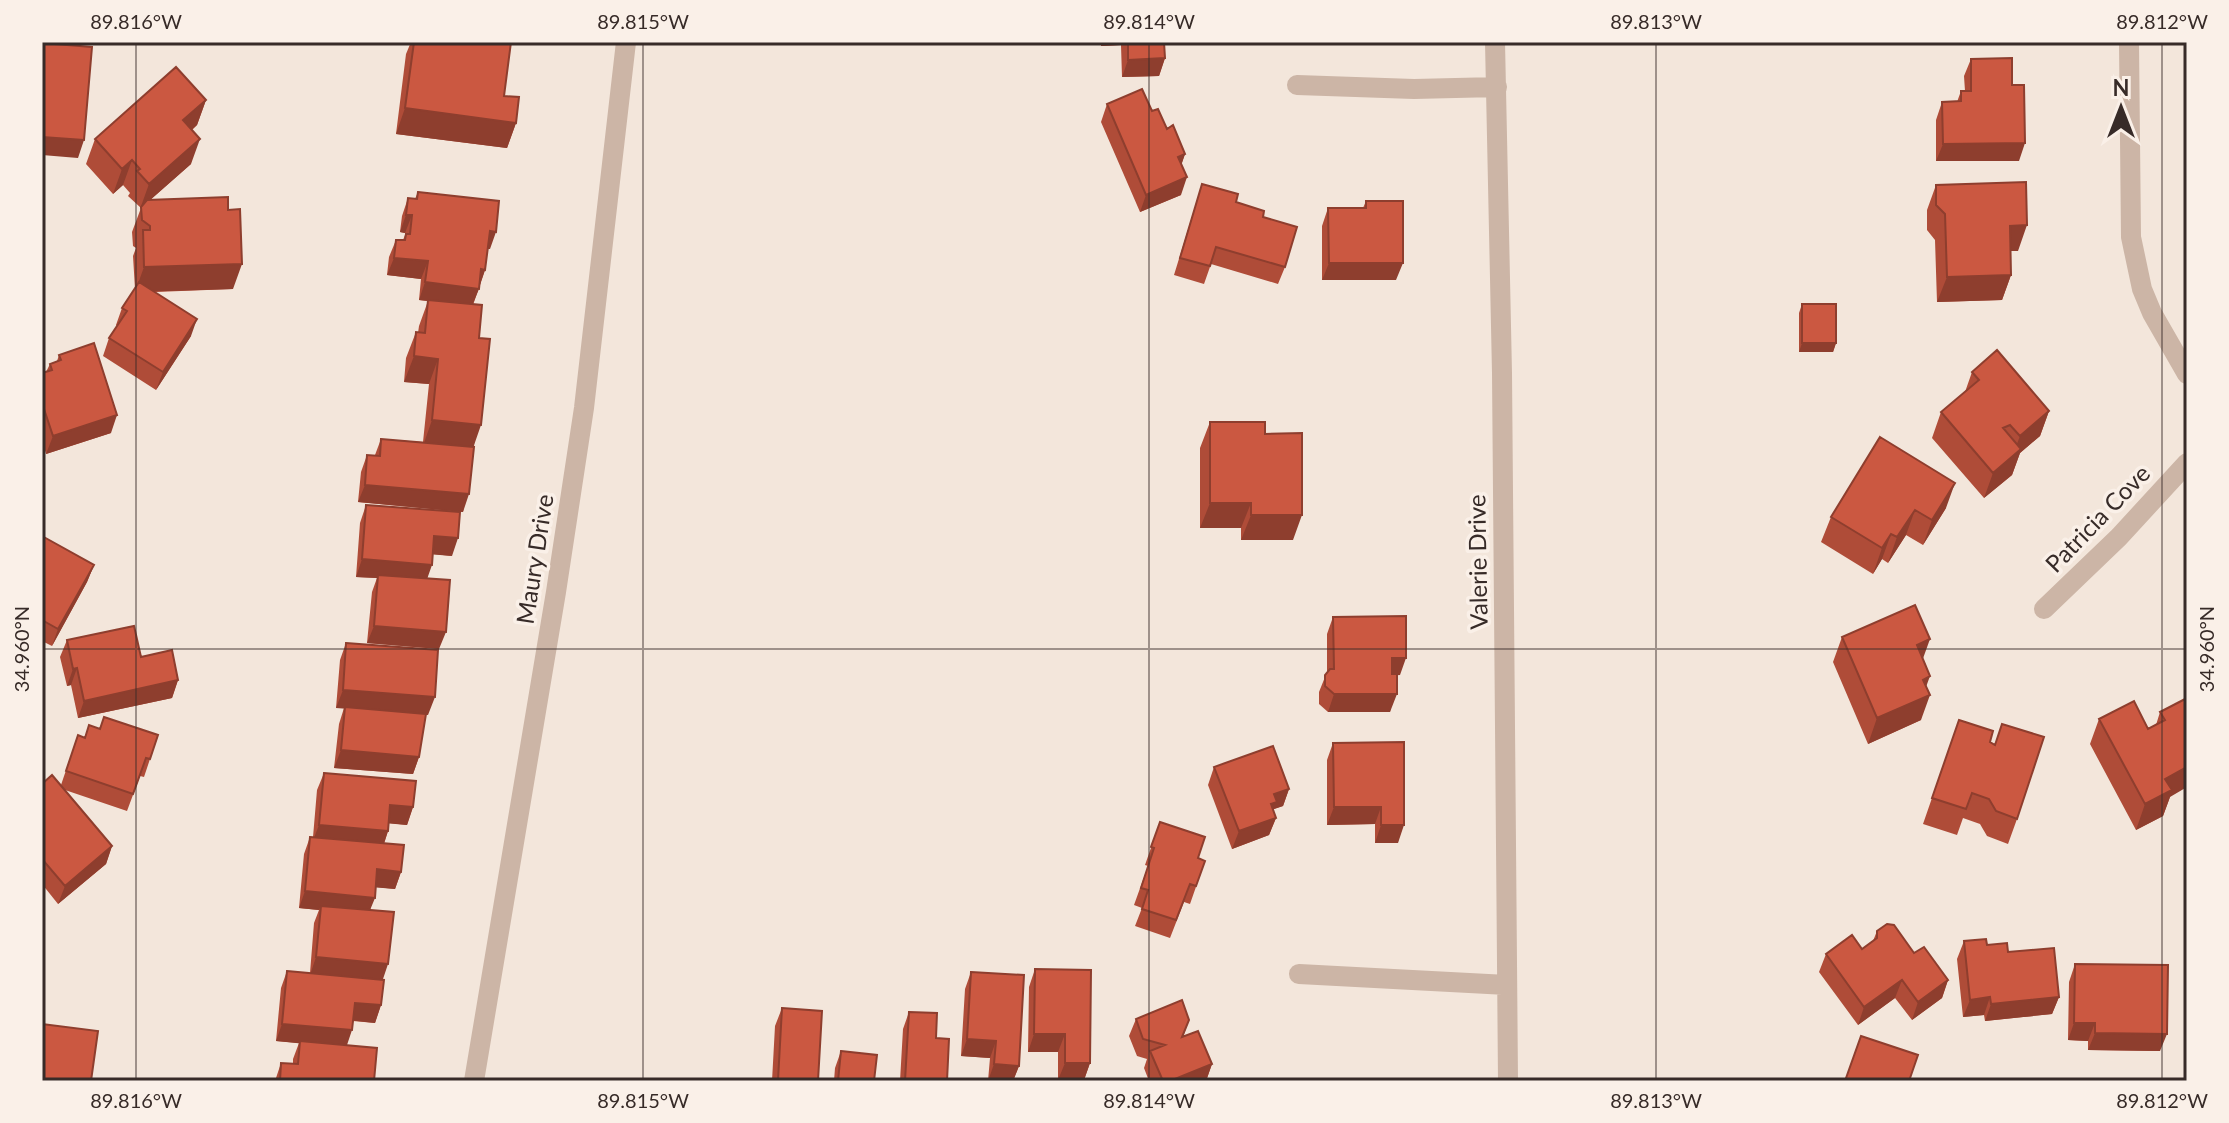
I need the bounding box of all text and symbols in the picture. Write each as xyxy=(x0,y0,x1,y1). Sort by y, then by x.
text: 89.816°W xyxy=(90,9,182,33)
text: 89.815°W xyxy=(597,9,689,33)
text: 89.814°W xyxy=(1103,9,1195,33)
text: 89.813°W xyxy=(1610,9,1702,33)
text: 89.812°W xyxy=(2116,9,2208,33)
north arrow xyxy=(2081,68,2161,148)
text: N xyxy=(2113,74,2129,101)
street label: Patricia Cove xyxy=(2039,458,2155,578)
street label: Maury Drive xyxy=(509,492,559,626)
street label: Valerie Drive xyxy=(1461,494,1493,630)
text: 34.960°N xyxy=(9,606,33,692)
text: 34.960°N xyxy=(2194,606,2218,692)
text: 89.816°W xyxy=(90,1088,182,1112)
text: 89.815°W xyxy=(597,1088,689,1112)
text: 89.814°W xyxy=(1103,1088,1195,1112)
text: 89.813°W xyxy=(1610,1088,1702,1112)
text: 89.812°W xyxy=(2116,1088,2208,1112)

